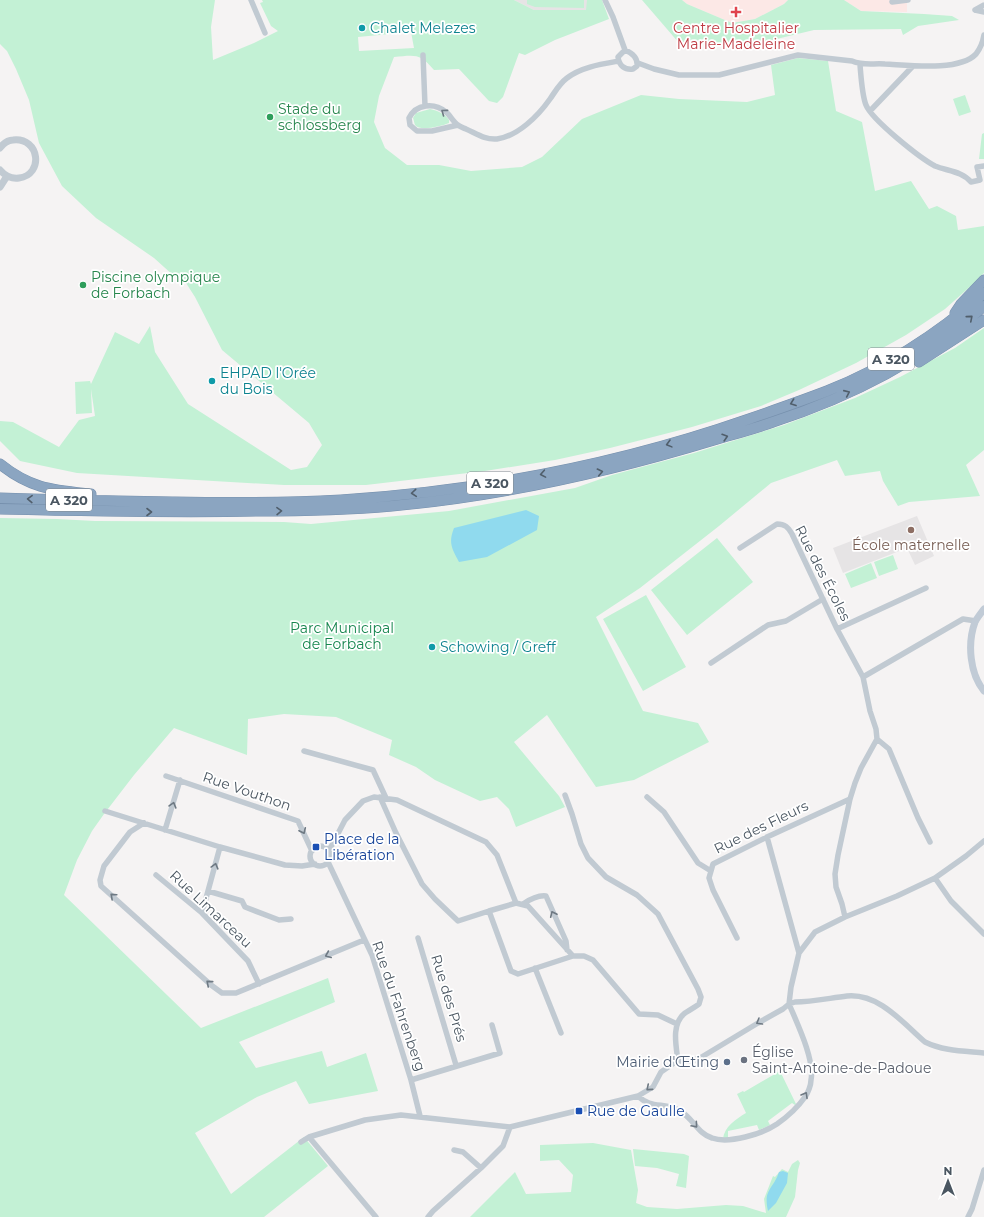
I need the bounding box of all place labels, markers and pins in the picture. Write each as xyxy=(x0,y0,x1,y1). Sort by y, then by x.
marker: Centre Hospitalier Marie-Madeleine xyxy=(730,6,742,18)
place label: Chalet Melezes xyxy=(370,19,476,37)
place label: Centre Hospitalier Marie-Madeleine xyxy=(673,19,799,53)
marker: Chalet Melezes xyxy=(357,23,367,33)
place label: Stade du schlossberg xyxy=(278,100,361,134)
marker: Stade du schlossberg xyxy=(265,112,275,122)
place label: Piscine olympique de Forbach xyxy=(91,268,220,302)
marker: Piscine olympique de Forbach xyxy=(78,280,88,290)
place label: EHPAD l'Orée du Bois xyxy=(220,364,316,398)
marker: EHPAD l'Orée du Bois xyxy=(207,376,217,386)
marker: École maternelle xyxy=(906,525,916,535)
place label: École maternelle xyxy=(852,536,970,554)
place label: Schowing / Greff xyxy=(440,638,557,656)
marker: Schowing / Greff xyxy=(427,642,437,652)
place label: Place de la Libération xyxy=(324,830,400,864)
marker: Place de la Libération xyxy=(311,842,321,852)
place label: Église Saint-Antoine-de-Padoue xyxy=(752,1043,931,1077)
place label: Mairie d'Œting xyxy=(616,1053,719,1071)
marker: Église Saint-Antoine-de-Padoue xyxy=(739,1055,749,1065)
marker: Mairie d'Œting xyxy=(722,1057,732,1067)
place label: Rue de Gaulle xyxy=(587,1102,685,1120)
marker: Rue de Gaulle xyxy=(574,1106,584,1116)

